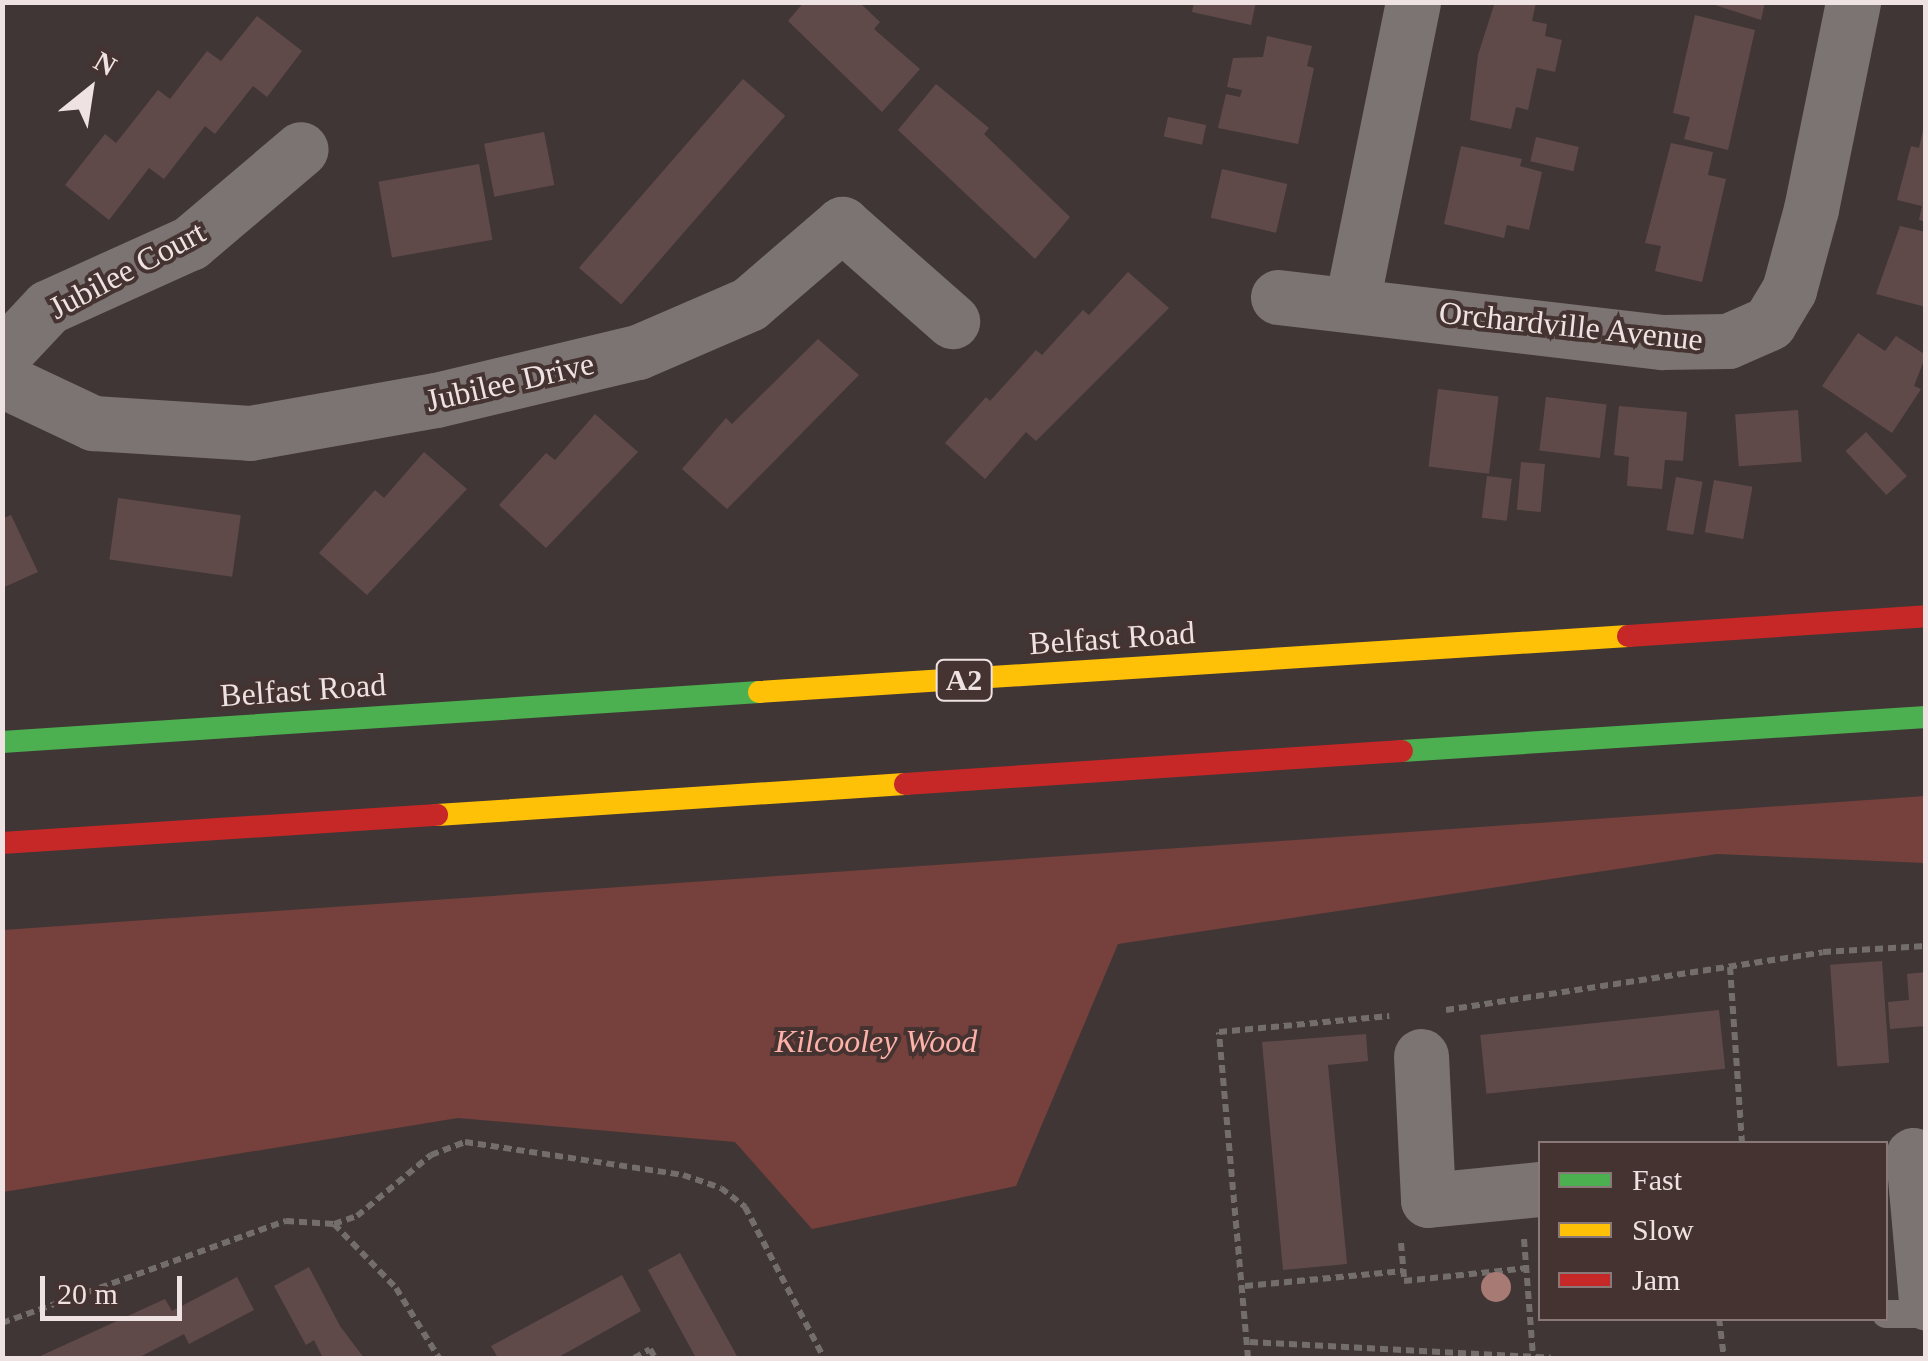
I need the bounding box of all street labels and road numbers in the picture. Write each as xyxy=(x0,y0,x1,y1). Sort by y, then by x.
street label: Jubilee Court xyxy=(42,213,212,327)
street label: Orchardville Avenue xyxy=(1436,293,1706,359)
street label: Jubilee Drive xyxy=(422,344,598,420)
street label: Belfast Road xyxy=(1028,613,1196,663)
road number: A2 xyxy=(934,655,994,705)
street label: Belfast Road xyxy=(219,665,387,715)

